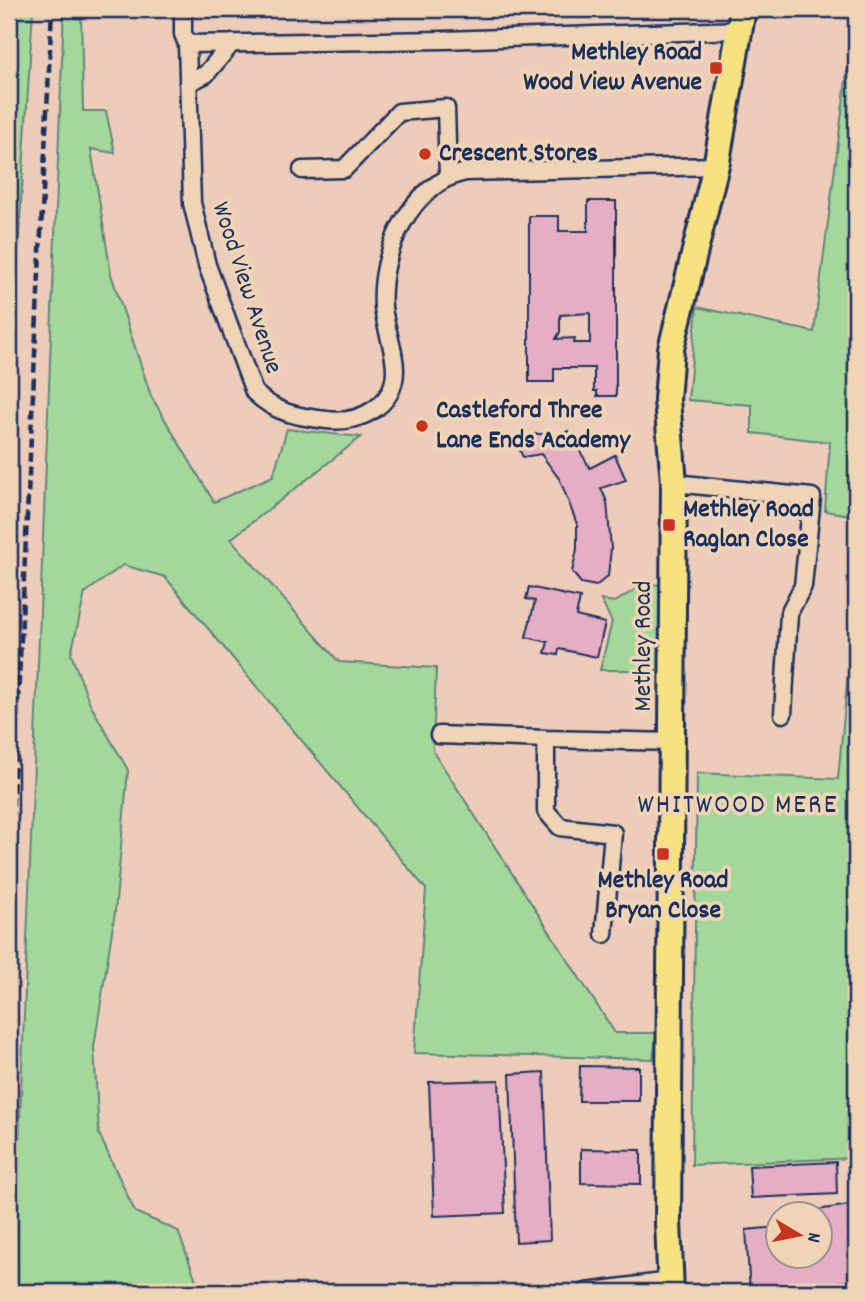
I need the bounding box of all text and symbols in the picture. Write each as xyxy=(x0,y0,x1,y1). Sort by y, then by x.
place label: Methley Road Wood View Avenue xyxy=(523,35,702,102)
marker: Methley Road Wood View Avenue xyxy=(708,60,724,76)
place label: Crescent Stores xyxy=(439,136,598,173)
marker: Crescent Stores xyxy=(417,146,433,162)
street label: Wood View Avenue xyxy=(201,197,291,379)
place label: Castleford Three Lane Ends Academy xyxy=(436,393,631,460)
marker: Castleford Three Lane Ends Academy xyxy=(414,418,430,434)
place label: Methley Road Raglan Close xyxy=(683,492,814,559)
marker: Methley Road Raglan Close xyxy=(661,517,677,533)
street label: Methley Road xyxy=(626,581,663,711)
district label: WHITWOOD MERE xyxy=(638,787,838,827)
marker: Methley Road Bryan Close xyxy=(655,846,671,862)
place label: Methley Road Bryan Close xyxy=(598,863,728,930)
north arrow xyxy=(764,1200,834,1270)
text: N xyxy=(798,1230,826,1244)

